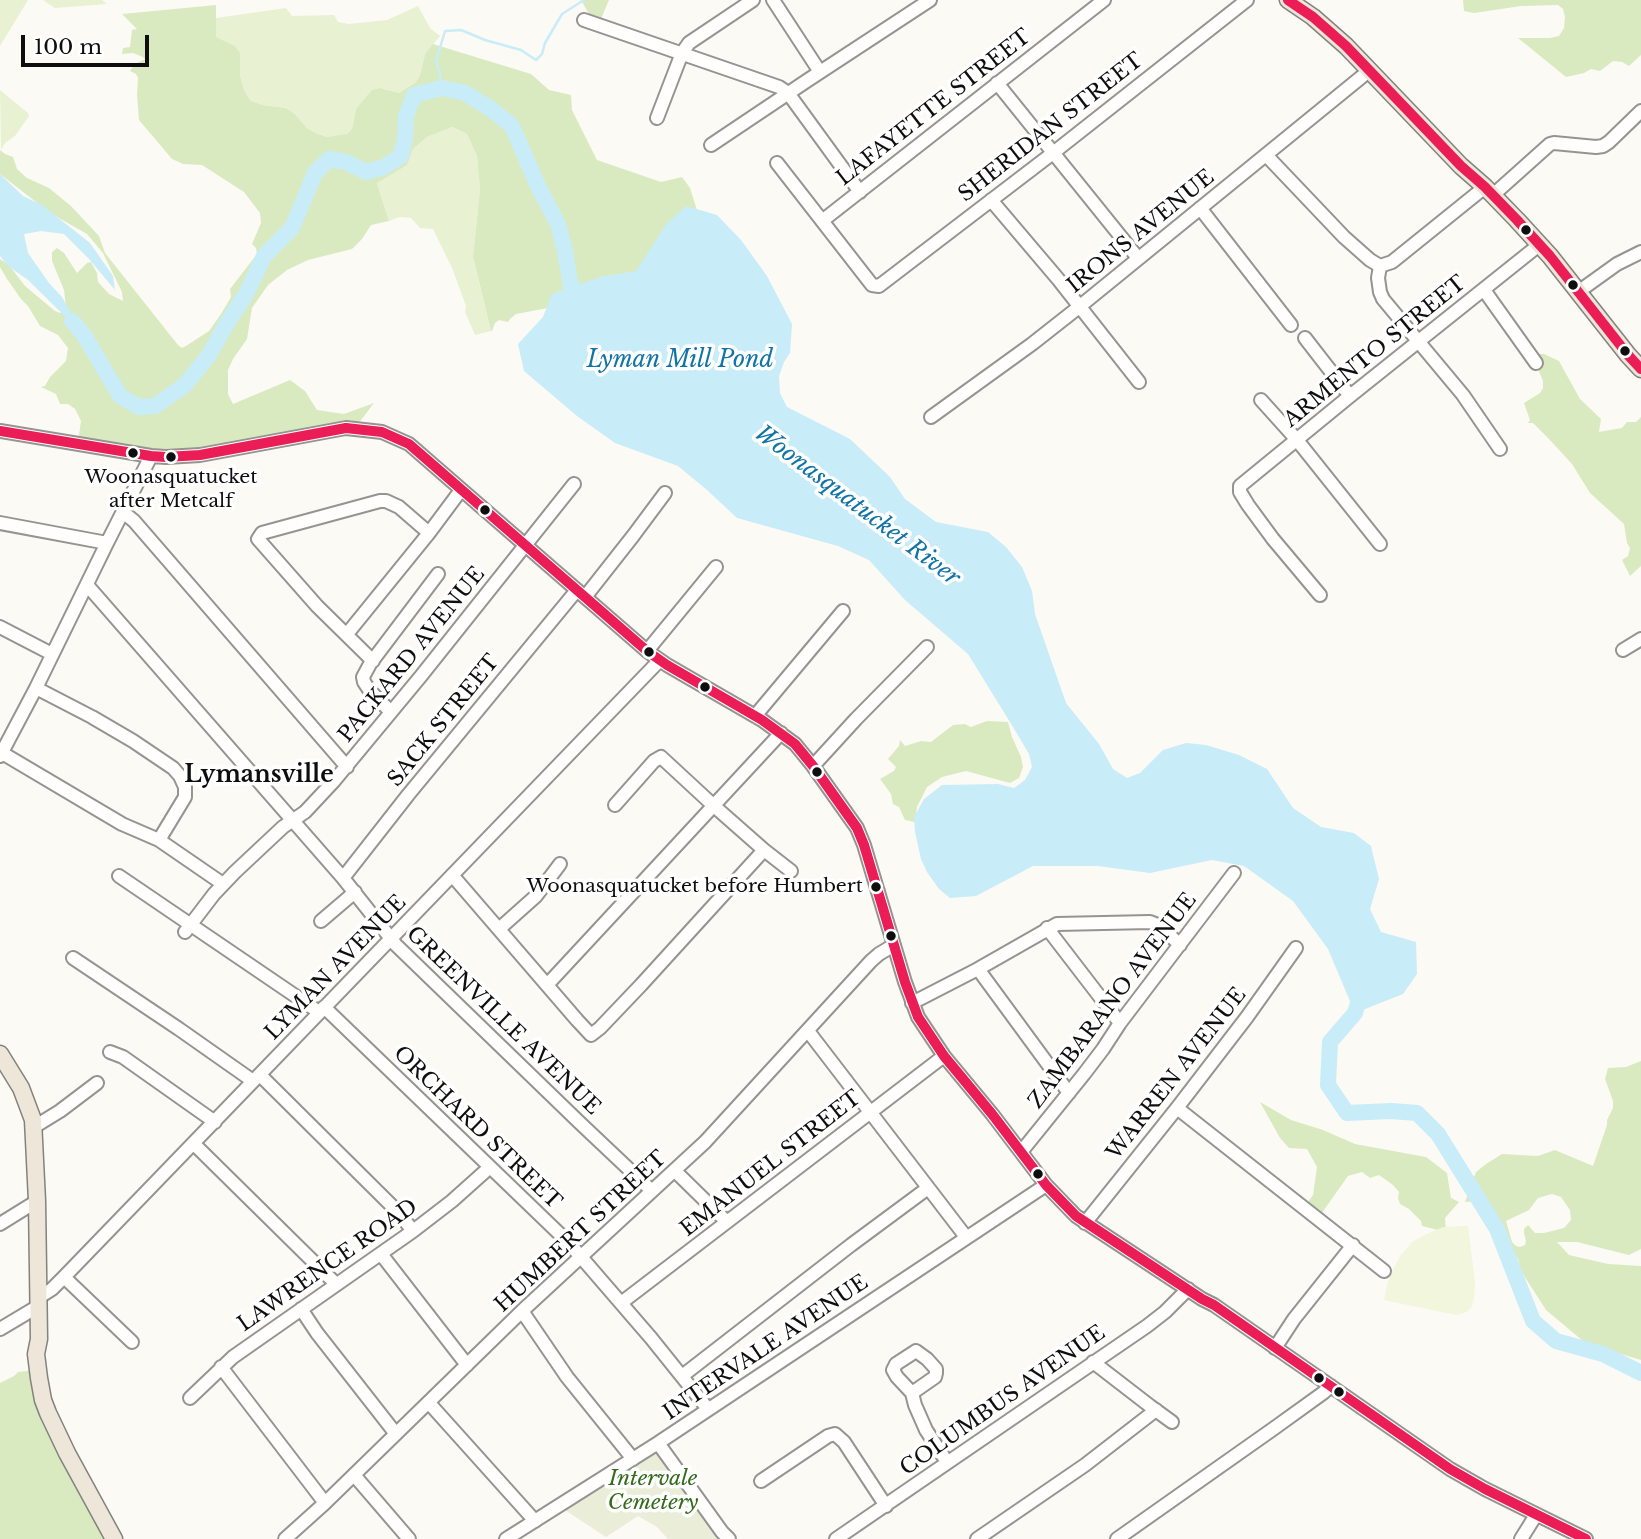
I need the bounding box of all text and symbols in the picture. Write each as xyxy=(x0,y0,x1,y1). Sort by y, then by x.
scale bar xyxy=(24,21,152,65)
street label: LAFAYETTE STREET xyxy=(832,25,1036,191)
text: 100 m xyxy=(34,34,102,60)
street label: SHERIDAN STREET xyxy=(954,48,1148,208)
street label: IRONS AVENUE xyxy=(1063,165,1219,299)
unlabelled marker xyxy=(1519,223,1533,237)
street label: ARMENTO STREET xyxy=(1279,271,1471,433)
unlabelled marker xyxy=(1566,278,1580,292)
unlabelled marker xyxy=(1618,344,1632,358)
water label: Lyman Mill Pond xyxy=(587,347,773,375)
water label: Woonasquatucket River xyxy=(749,420,965,592)
unlabelled marker xyxy=(126,446,140,460)
marker: Woonasquatucket after Metcalf xyxy=(164,450,178,464)
place label: Woonasquatucket after Metcalf xyxy=(85,467,257,511)
unlabelled marker xyxy=(478,503,492,517)
street label: PACKARD AVENUE xyxy=(334,562,490,748)
unlabelled marker xyxy=(642,645,656,659)
street label: SACK STREET xyxy=(383,650,505,792)
unlabelled marker xyxy=(698,680,712,694)
district label: Lymansville xyxy=(184,762,334,790)
unlabelled marker xyxy=(810,765,824,779)
place label: Woonasquatucket before Humbert xyxy=(526,876,863,898)
marker: Woonasquatucket before Humbert xyxy=(869,880,883,894)
street label: ZAMBARANO AVENUE xyxy=(1024,888,1202,1114)
street label: LYMAN AVENUE xyxy=(260,890,412,1046)
street label: GREENVILLE AVENUE xyxy=(401,922,605,1120)
unlabelled marker xyxy=(884,929,898,943)
street label: WARREN AVENUE xyxy=(1102,983,1252,1165)
street label: ORCHARD STREET xyxy=(388,1041,566,1215)
street label: EMANUEL STREET xyxy=(676,1086,866,1242)
street label: HUMBERT STREET xyxy=(490,1146,672,1318)
unlabelled marker xyxy=(1031,1167,1045,1181)
street label: LAWRENCE ROAD xyxy=(233,1194,423,1338)
street label: INTERVALE AVENUE xyxy=(659,1270,873,1426)
street label: COLUMBUS AVENUE xyxy=(896,1321,1110,1481)
unlabelled marker xyxy=(1312,1371,1326,1385)
unlabelled marker xyxy=(1332,1385,1346,1399)
park label: Intervale Cemetery xyxy=(608,1466,698,1516)

